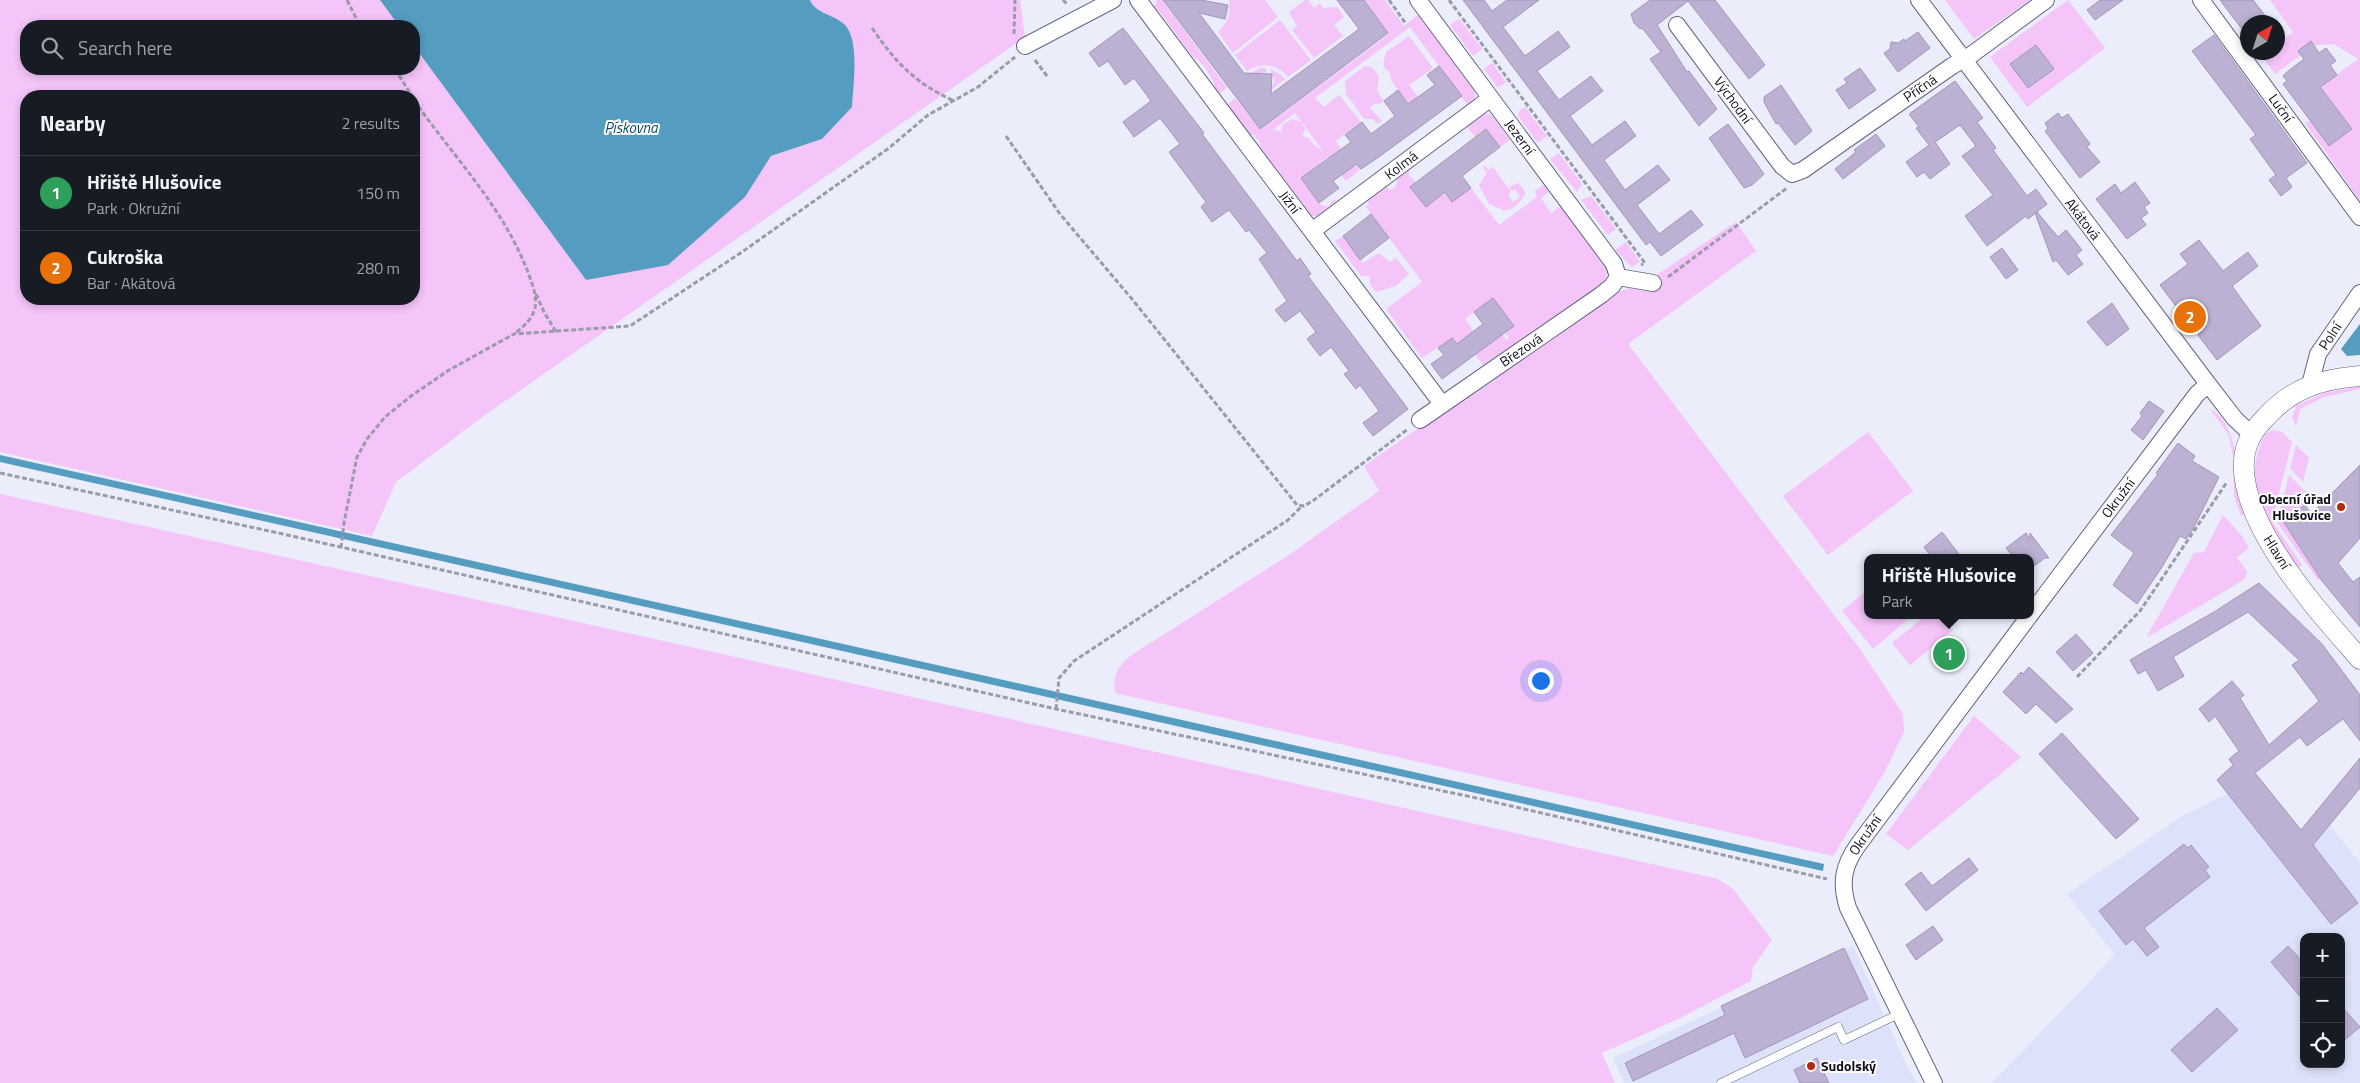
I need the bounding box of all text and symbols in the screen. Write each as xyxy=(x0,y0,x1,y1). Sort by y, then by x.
north arrow xyxy=(2240,15,2285,60)
search box xyxy=(20,20,420,75)
text: Search here xyxy=(78,33,172,62)
icon: search xyxy=(38,34,66,62)
street label: Příčná xyxy=(1899,69,1941,107)
street label: Východní xyxy=(1709,72,1758,128)
street label: Luční xyxy=(2264,89,2299,127)
text: Nearby xyxy=(40,107,105,139)
text: 2 results xyxy=(341,111,400,135)
street label: Jezerní xyxy=(1500,114,1541,160)
water label: Pískovna xyxy=(604,116,659,139)
street label: Kolmá xyxy=(1380,145,1422,184)
text: Hřiště Hlušovice xyxy=(87,167,221,196)
text: 1 xyxy=(52,181,60,205)
text: 150 m xyxy=(356,181,400,205)
street label: Jižní xyxy=(1275,186,1307,218)
street label: Akátová xyxy=(2061,193,2106,244)
text: Park · Okružní xyxy=(87,196,180,220)
text: Cukroška xyxy=(87,242,163,271)
text: 2 xyxy=(52,256,60,280)
text: 280 m xyxy=(356,256,400,280)
text: Bar · Akátová xyxy=(87,271,176,295)
pin: 2 xyxy=(2174,298,2206,336)
street label: Polní xyxy=(2313,317,2347,354)
street label: Březová xyxy=(1495,328,1546,372)
street label: Okružní xyxy=(2096,473,2140,522)
place label: Obecní úřad Hlušovice xyxy=(2259,488,2331,525)
marker: Obecní úřad Hlušovice xyxy=(2335,501,2347,513)
street label: Hlavní xyxy=(2259,531,2297,574)
popup xyxy=(1864,554,2034,619)
text: Hřiště Hlušovice xyxy=(1882,560,2016,589)
text: Park xyxy=(1882,589,1912,613)
pin: 1 xyxy=(1933,635,1965,673)
your location xyxy=(1528,668,1554,694)
street label: Okružní xyxy=(1843,809,1887,859)
map controls xyxy=(2300,933,2345,1068)
button: + xyxy=(2300,933,2345,978)
button: − xyxy=(2300,978,2345,1023)
button: locate xyxy=(2300,1023,2345,1068)
place label: Sudolský xyxy=(1821,1055,1876,1076)
marker: Sudolský xyxy=(1805,1060,1817,1072)

